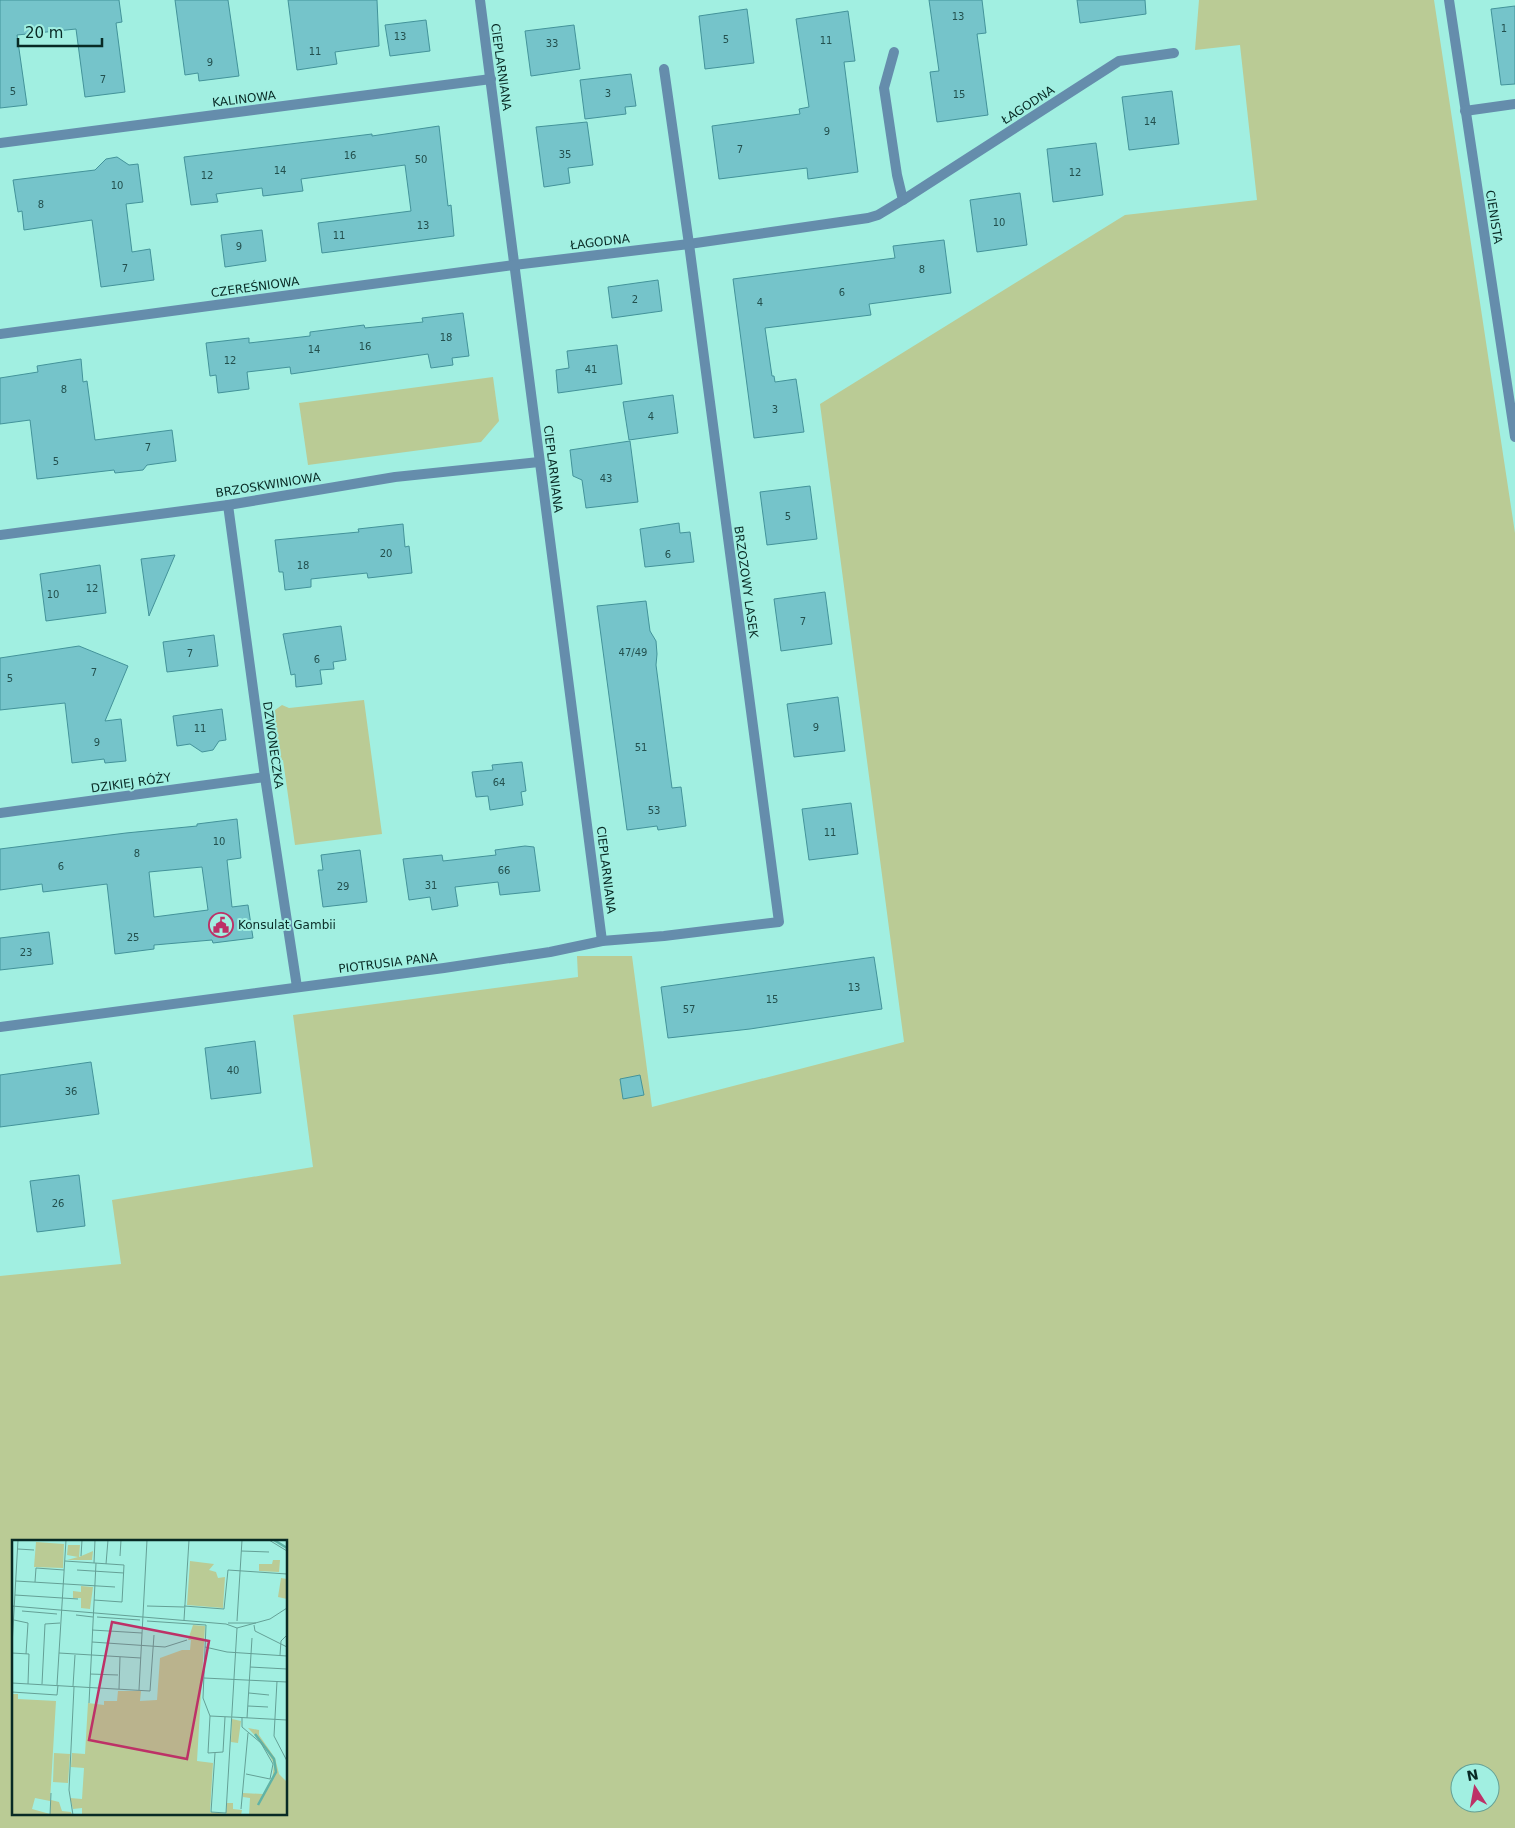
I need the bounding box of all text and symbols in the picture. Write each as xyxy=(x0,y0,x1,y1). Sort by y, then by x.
house number: 13 xyxy=(952,11,964,22)
scale bar xyxy=(18,15,101,47)
street label: CIEPLARNIANA xyxy=(488,22,514,112)
house number: 1 xyxy=(1501,23,1507,34)
text: 20 m xyxy=(25,24,63,42)
house number: 13 xyxy=(394,31,406,42)
house number: 5 xyxy=(723,34,729,45)
house number: 11 xyxy=(820,35,832,46)
house number: 33 xyxy=(546,38,558,49)
house number: 11 xyxy=(309,46,321,57)
house number: 9 xyxy=(207,57,213,68)
house number: 7 xyxy=(100,74,106,85)
street label: ŁAGODNA xyxy=(998,82,1058,128)
house number: 5 xyxy=(10,86,16,97)
street label: KALINOWA xyxy=(211,88,277,110)
house number: 3 xyxy=(605,88,611,99)
house number: 15 xyxy=(953,89,965,100)
house number: 14 xyxy=(1144,116,1156,127)
house number: 9 xyxy=(824,126,830,137)
house number: 7 xyxy=(737,144,743,155)
house number: 35 xyxy=(559,149,571,160)
house number: 16 xyxy=(344,150,356,161)
house number: 50 xyxy=(415,154,427,165)
house number: 14 xyxy=(274,165,286,176)
house number: 12 xyxy=(1069,167,1081,178)
house number: 12 xyxy=(201,170,213,181)
house number: 10 xyxy=(111,180,123,191)
street label: CIENISTA xyxy=(1483,189,1505,246)
house number: 8 xyxy=(38,199,44,210)
house number: 10 xyxy=(993,217,1005,228)
house number: 13 xyxy=(417,220,429,231)
house number: 11 xyxy=(333,230,345,241)
street label: ŁAGODNA xyxy=(568,231,631,253)
house number: 9 xyxy=(236,241,242,252)
house number: 7 xyxy=(122,263,128,274)
house number: 8 xyxy=(919,264,925,275)
street label: CZEREŚNIOWA xyxy=(210,273,301,300)
house number: 6 xyxy=(839,287,845,298)
house number: 2 xyxy=(632,294,638,305)
house number: 4 xyxy=(757,297,763,308)
house number: 18 xyxy=(440,332,452,343)
house number: 16 xyxy=(359,341,371,352)
house number: 14 xyxy=(308,344,320,355)
house number: 12 xyxy=(224,355,236,366)
house number: 41 xyxy=(585,364,597,375)
house number: 8 xyxy=(61,384,67,395)
house number: 3 xyxy=(772,404,778,415)
house number: 4 xyxy=(648,411,654,422)
street label: CIEPLARNIANA xyxy=(541,424,565,514)
house number: 7 xyxy=(145,442,151,453)
house number: 5 xyxy=(53,456,59,467)
street label: BRZOSKWINIOWA xyxy=(215,470,322,500)
house number: 43 xyxy=(600,473,612,484)
house number: 5 xyxy=(785,511,791,522)
street label: BRZOZOWY LASEK xyxy=(731,525,761,640)
house number: 20 xyxy=(380,548,392,559)
house number: 6 xyxy=(665,549,671,560)
house number: 18 xyxy=(297,560,309,571)
house number: 12 xyxy=(86,583,98,594)
house number: 10 xyxy=(47,589,59,600)
house number: 7 xyxy=(800,616,806,627)
house number: 47/49 xyxy=(619,647,647,658)
house number: 7 xyxy=(187,648,193,659)
house number: 6 xyxy=(314,654,320,665)
house number: 7 xyxy=(91,667,97,678)
house number: 5 xyxy=(7,673,13,684)
street label: DZWONECZKA xyxy=(260,701,286,790)
house number: 9 xyxy=(813,722,819,733)
house number: 11 xyxy=(194,723,206,734)
house number: 9 xyxy=(94,737,100,748)
house number: 51 xyxy=(635,742,647,753)
street label: DZIKIEJ RÓŻY xyxy=(90,769,173,796)
house number: 64 xyxy=(493,777,505,788)
house number: 53 xyxy=(648,805,660,816)
street label: CIEPLARNIANA xyxy=(594,825,618,915)
house number: 11 xyxy=(824,827,836,838)
house number: 10 xyxy=(213,836,225,847)
house number: 8 xyxy=(134,848,140,859)
house number: 6 xyxy=(58,861,64,872)
house number: 66 xyxy=(498,865,510,876)
house number: 31 xyxy=(425,880,437,891)
house number: 29 xyxy=(337,881,349,892)
public building icon: Konsulat Gambii xyxy=(208,912,234,938)
place label: Konsulat Gambii xyxy=(238,918,336,932)
house number: 25 xyxy=(127,932,139,943)
house number: 23 xyxy=(20,947,32,958)
street label: PIOTRUSIA PANA xyxy=(338,950,439,976)
house number: 13 xyxy=(848,982,860,993)
house number: 15 xyxy=(766,994,778,1005)
house number: 57 xyxy=(683,1004,695,1015)
house number: 40 xyxy=(227,1065,239,1076)
house number: 36 xyxy=(65,1086,77,1097)
house number: 26 xyxy=(52,1198,64,1209)
inset map xyxy=(12,1540,288,1816)
north arrow xyxy=(1450,1763,1500,1813)
text: N xyxy=(1465,1766,1480,1784)

